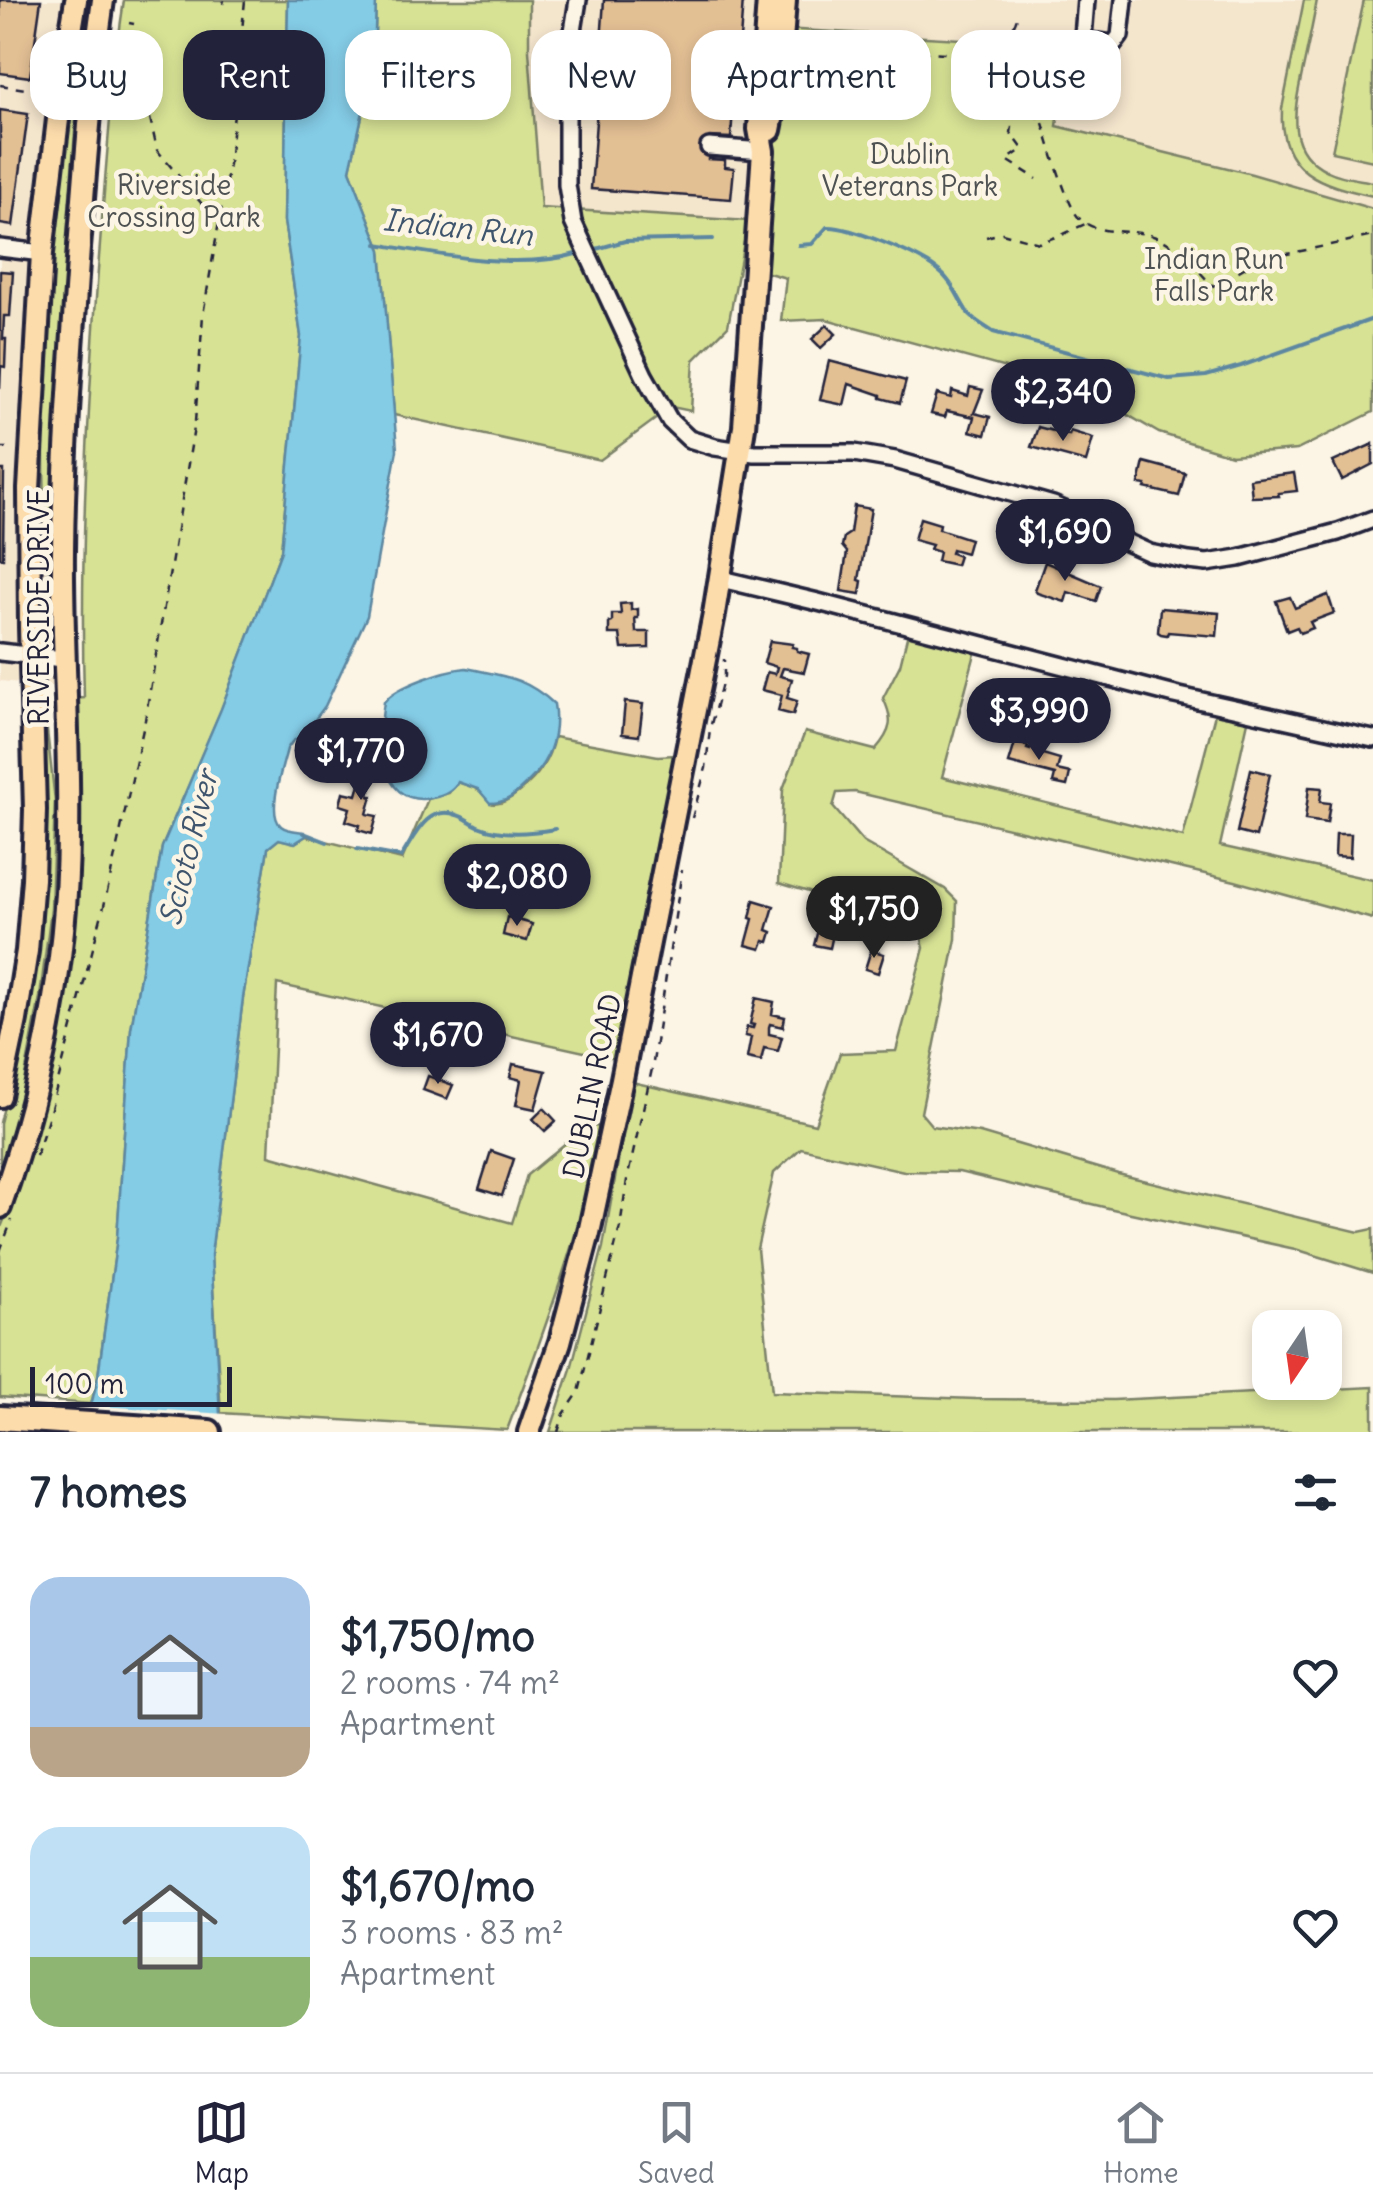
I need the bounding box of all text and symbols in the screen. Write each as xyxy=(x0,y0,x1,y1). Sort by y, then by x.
chip: Buy xyxy=(30,30,163,120)
chip: Rent xyxy=(183,30,325,120)
chip: Filters xyxy=(345,30,511,120)
chip: New xyxy=(531,30,671,120)
chip: Apartment xyxy=(691,30,931,120)
chip: House xyxy=(951,30,1121,120)
park label: Dublin Veterans Park xyxy=(822,136,998,204)
park label: Riverside Crossing Park xyxy=(87,167,261,235)
water label: Indian Run xyxy=(382,200,535,254)
park label: Indian Run Falls Park xyxy=(1144,241,1284,309)
pin: $2,340 xyxy=(982,359,1144,444)
text: $2,340 xyxy=(1013,371,1113,412)
street label: RIVERSIDE DRIVE xyxy=(21,489,57,725)
pin: $1,690 xyxy=(984,499,1146,584)
text: $1,690 xyxy=(1018,511,1112,552)
pin: $3,990 xyxy=(958,678,1120,763)
text: $3,990 xyxy=(989,690,1089,731)
pin: $1,770 xyxy=(280,718,442,803)
text: $1,770 xyxy=(316,730,406,771)
water label: Scioto River xyxy=(150,763,227,929)
pin: $2,080 xyxy=(436,844,598,929)
text: $2,080 xyxy=(466,856,568,897)
pin: $1,750 xyxy=(793,876,955,961)
text: $1,750 xyxy=(828,888,920,929)
street label: DUBLIN ROAD xyxy=(555,990,629,1182)
pin: $1,670 xyxy=(357,1002,519,1087)
text: $1,670 xyxy=(392,1014,484,1055)
north arrow xyxy=(1252,1310,1342,1400)
map controls xyxy=(1252,1310,1342,1400)
scale bar xyxy=(30,1362,232,1406)
text: 100 m xyxy=(45,1366,124,1402)
icon: filters xyxy=(1288,1465,1343,1520)
text: 7 homes xyxy=(30,1466,187,1518)
text: $1,750/mo xyxy=(340,1610,535,1662)
icon: home xyxy=(110,1617,230,1737)
icon: heart xyxy=(1288,1650,1343,1705)
text: 2 rooms · 74 m² xyxy=(340,1662,560,1703)
text: Apartment xyxy=(340,1703,495,1744)
text: $1,670/mo xyxy=(340,1860,535,1912)
icon: home xyxy=(110,1867,230,1987)
icon: heart xyxy=(1288,1900,1343,1955)
text: 3 rooms · 83 m² xyxy=(340,1912,564,1953)
text: Apartment xyxy=(340,1953,495,1994)
tab: Map xyxy=(194,2095,249,2191)
tab: Saved xyxy=(638,2095,715,2191)
tab: Home xyxy=(1103,2095,1179,2191)

